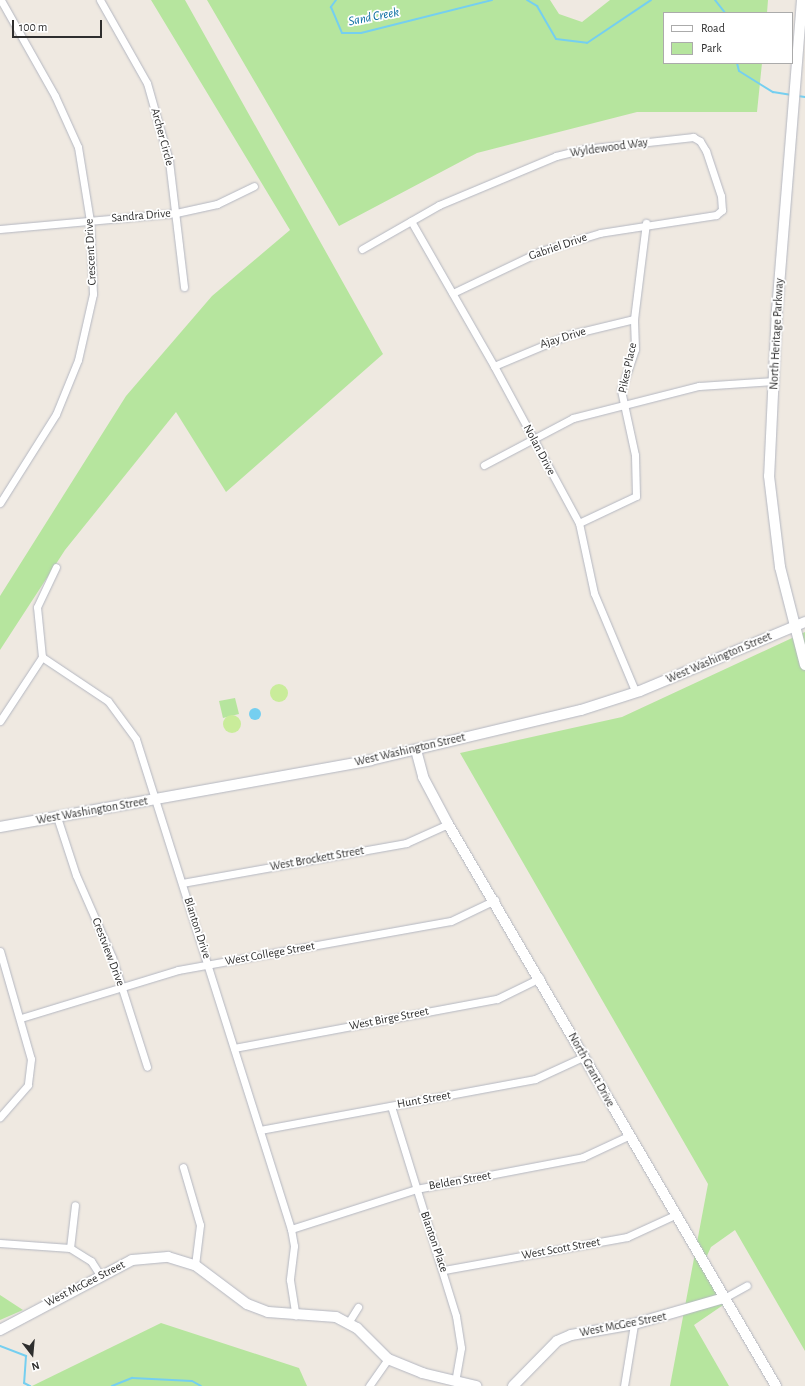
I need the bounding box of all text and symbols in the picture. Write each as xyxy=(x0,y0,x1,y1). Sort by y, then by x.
water label: Sand Creek xyxy=(347,5,401,31)
scale bar xyxy=(14,12,104,38)
legend xyxy=(663,12,793,64)
text: 100 m xyxy=(19,21,47,33)
text: Road xyxy=(701,22,725,34)
text: Park xyxy=(701,42,722,54)
street label: Archer Circle xyxy=(147,107,177,167)
street label: Wyldewood Way xyxy=(569,135,649,161)
street label: Sandra Drive xyxy=(111,206,171,226)
street label: Crescent Drive xyxy=(82,218,100,286)
street label: Gabriel Drive xyxy=(527,230,589,264)
street label: North Heritage Parkway xyxy=(767,278,787,390)
street label: Ajay Drive xyxy=(538,324,588,352)
street label: Pikes Place xyxy=(616,341,640,395)
street label: Nolan Drive xyxy=(520,422,558,478)
street label: West Washington Street xyxy=(664,629,774,687)
street label: West Washington Street xyxy=(353,730,467,770)
street label: West Washington Street xyxy=(35,794,149,828)
street label: West Brockett Street xyxy=(269,844,365,874)
street label: Blanton Drive xyxy=(180,896,214,960)
street label: Crestview Drive xyxy=(88,916,128,988)
street label: West College Street xyxy=(224,939,316,969)
street label: West Birge Street xyxy=(348,1004,430,1034)
street label: North Grant Drive xyxy=(565,1030,617,1110)
street label: Hunt Street xyxy=(396,1088,452,1112)
street label: Belden Street xyxy=(428,1168,492,1194)
street label: Blanton Place xyxy=(417,1210,451,1274)
street label: West Scott Street xyxy=(520,1235,602,1263)
street label: West McGee Street xyxy=(42,1258,128,1310)
street label: West McGee Street xyxy=(578,1310,668,1340)
north arrow xyxy=(12,1334,52,1374)
text: N xyxy=(30,1360,41,1372)

